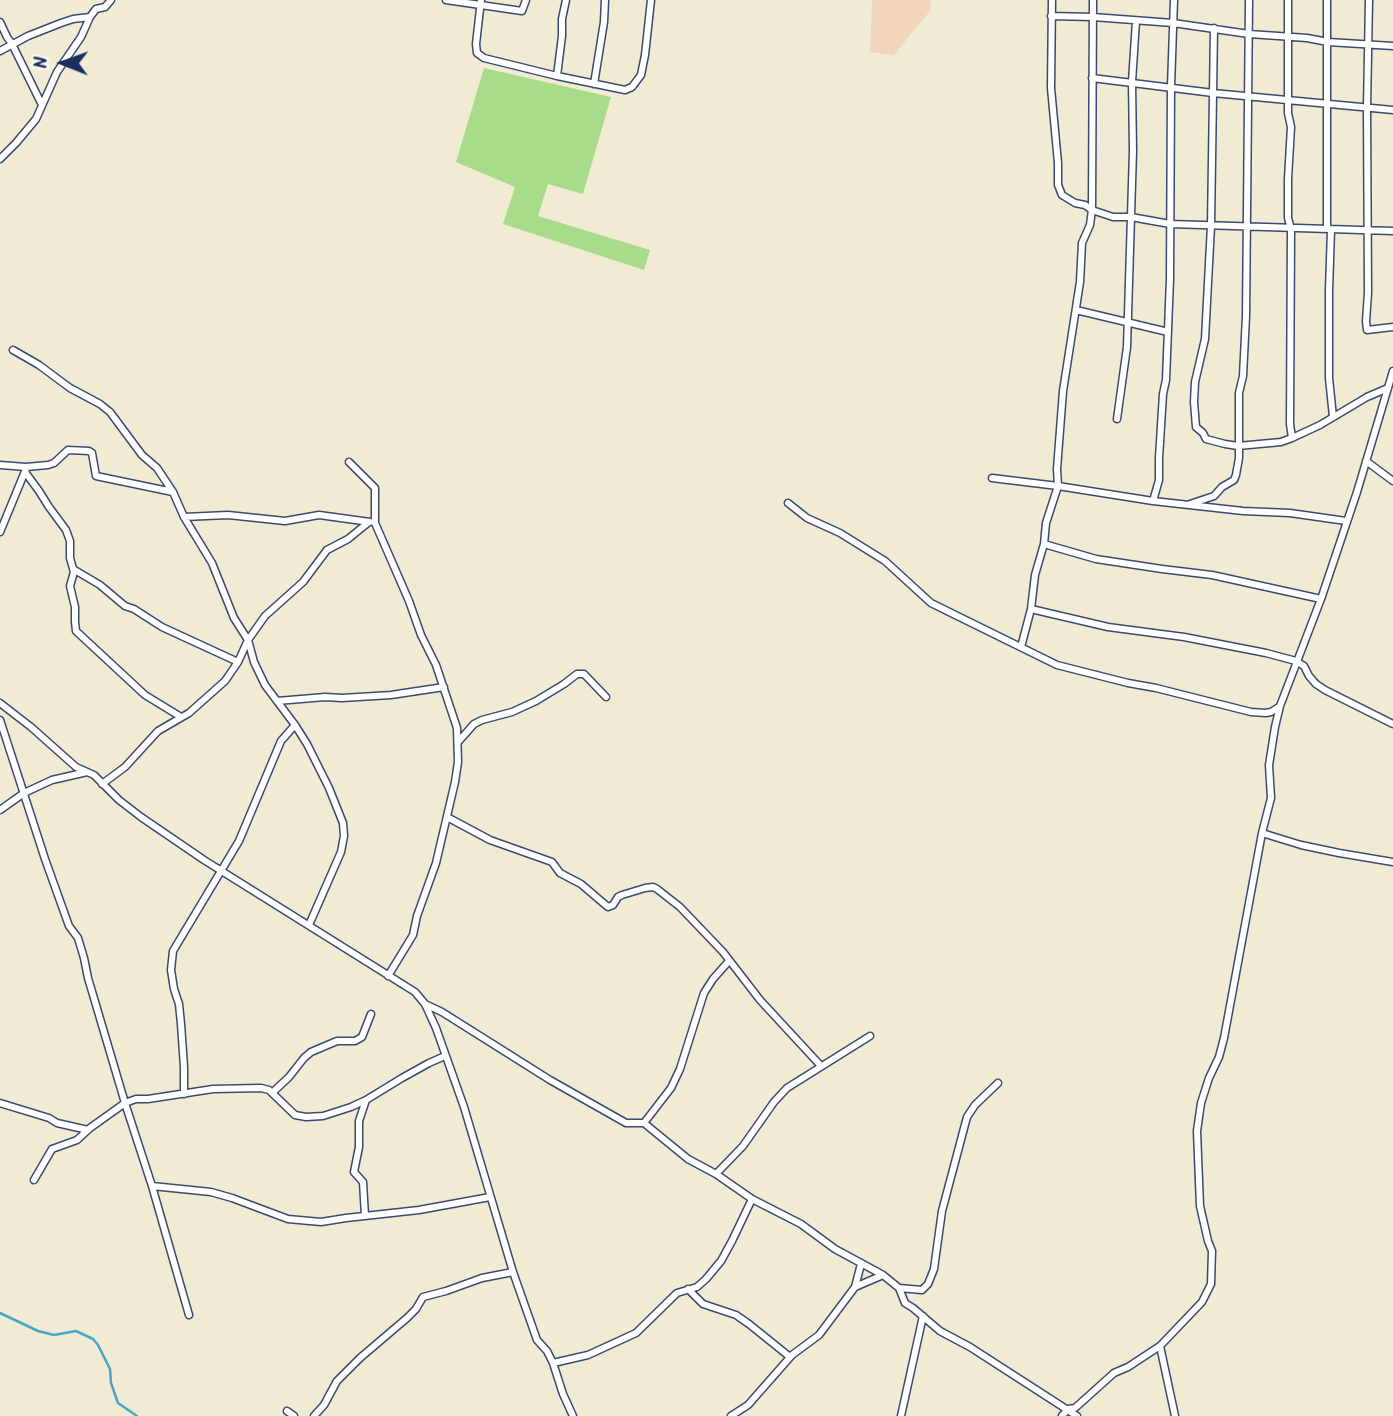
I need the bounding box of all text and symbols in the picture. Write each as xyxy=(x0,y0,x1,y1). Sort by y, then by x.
north arrow xyxy=(28,28,98,98)
text: N xyxy=(27,56,57,69)

